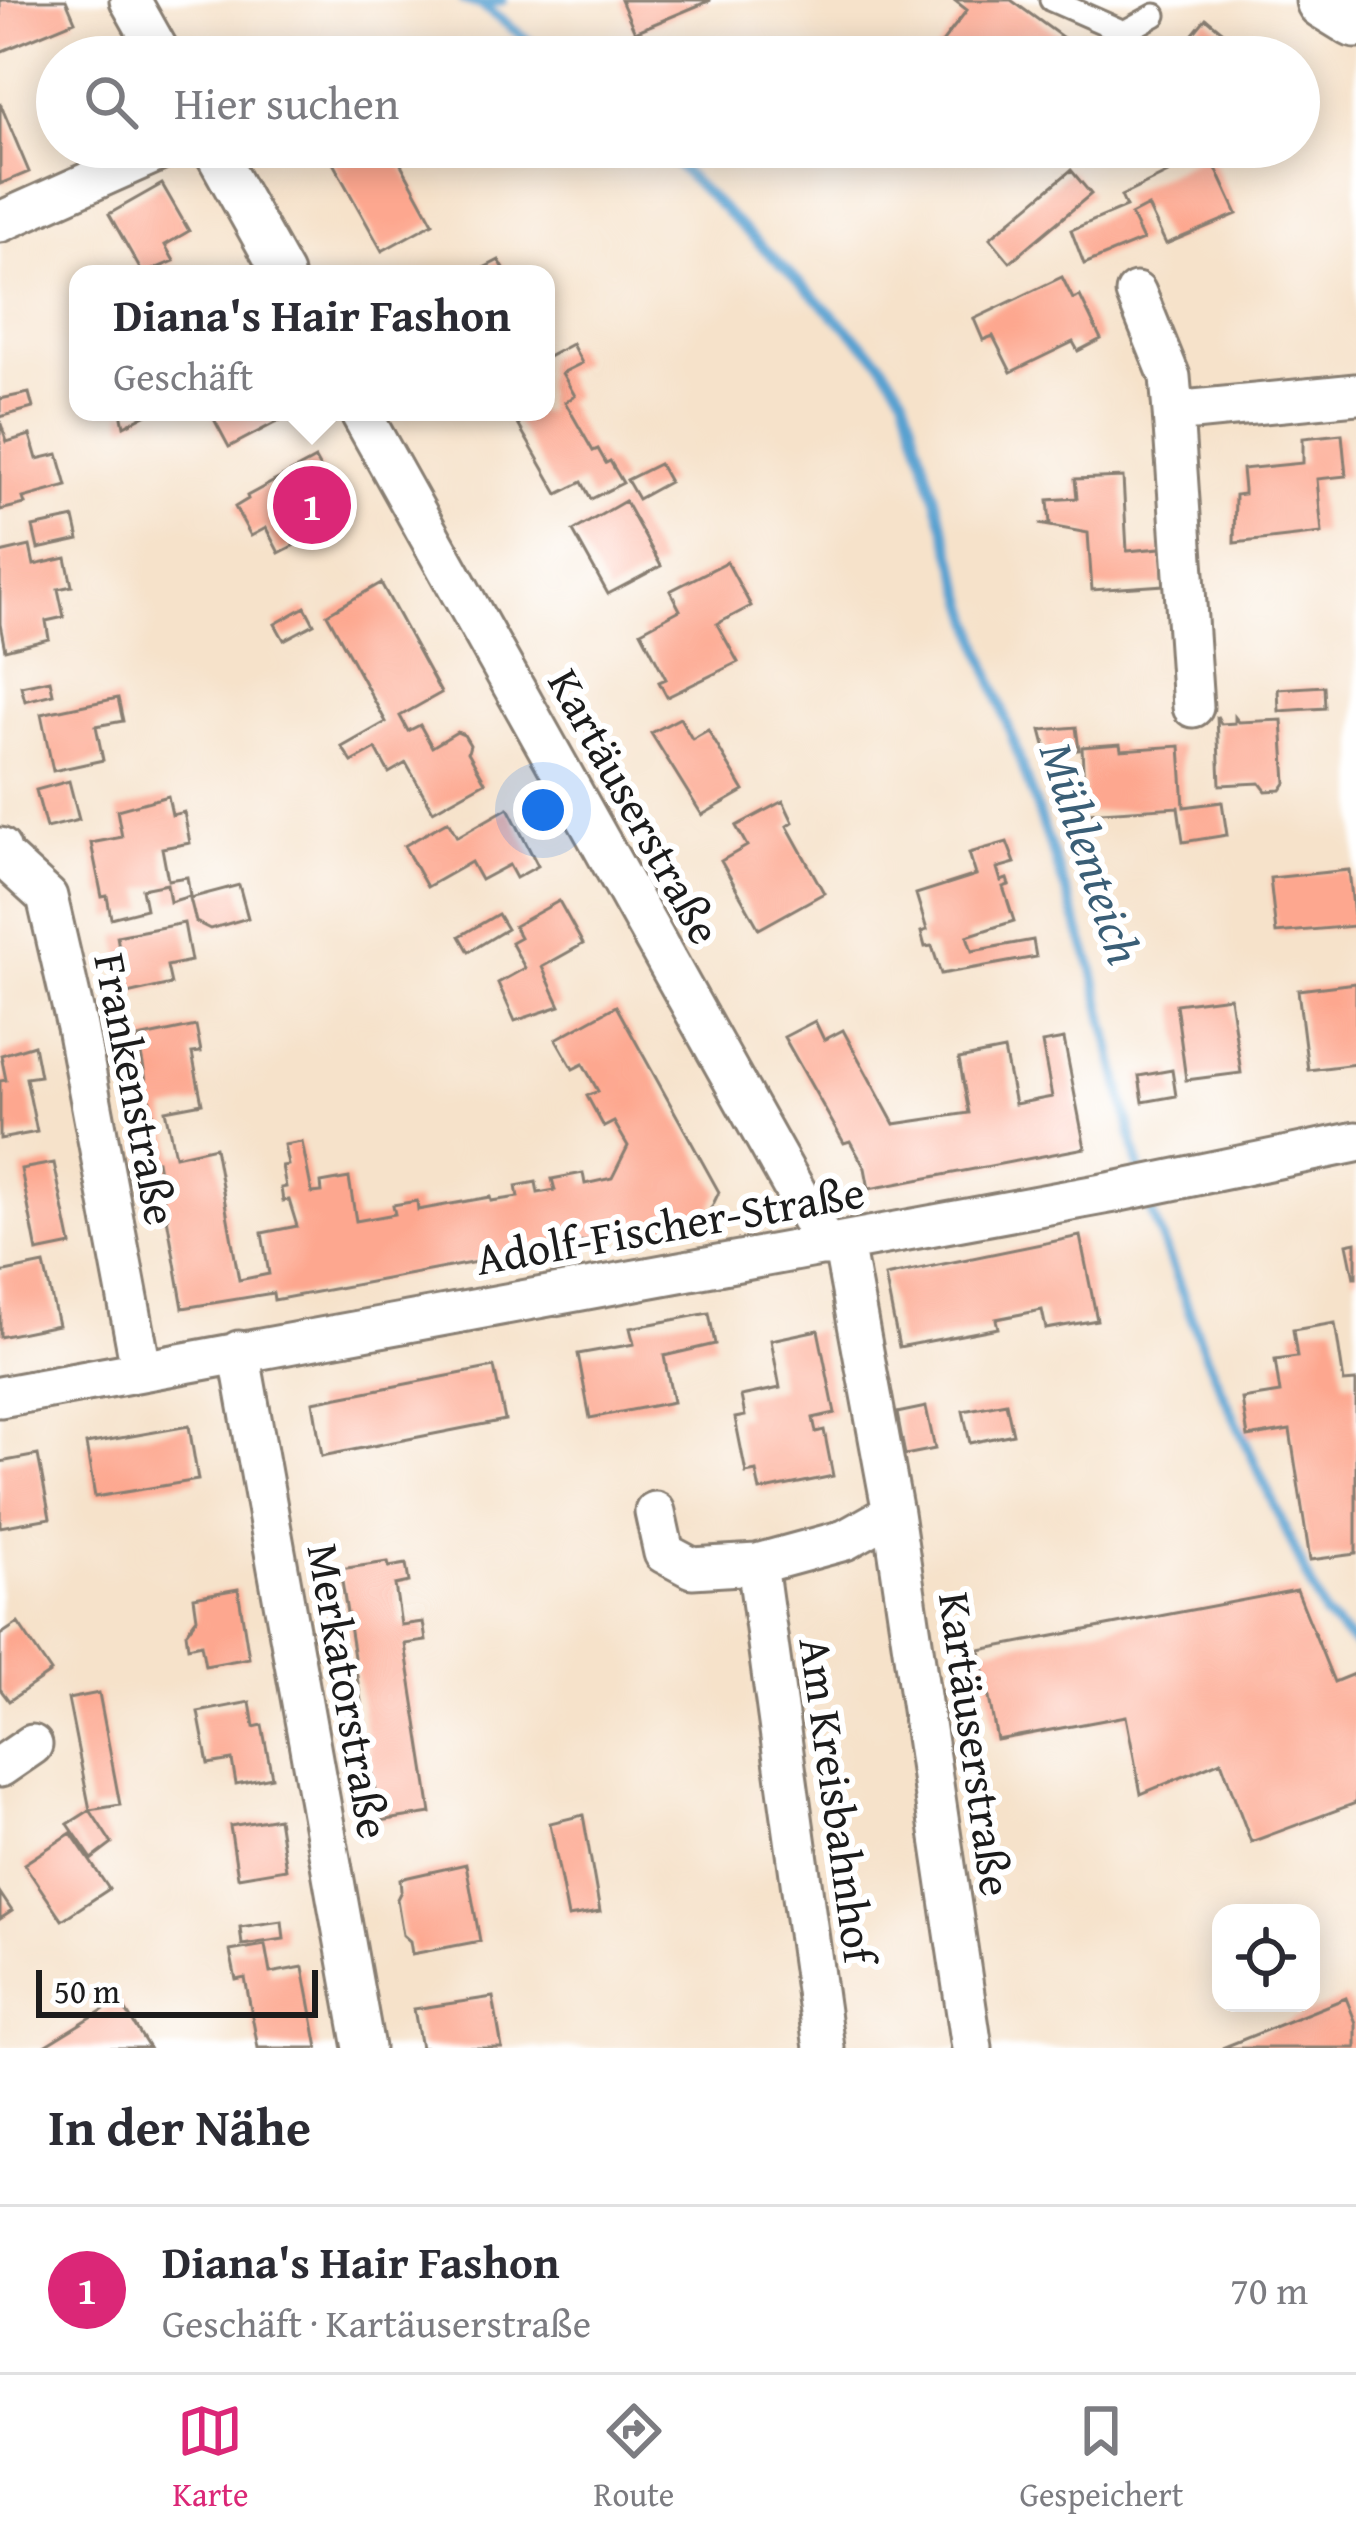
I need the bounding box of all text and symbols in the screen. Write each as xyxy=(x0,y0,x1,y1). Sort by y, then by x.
search box xyxy=(36,36,1320,168)
icon: search xyxy=(78,69,144,135)
text: Hier suchen xyxy=(174,70,399,135)
popup xyxy=(69,265,555,421)
text: Diana's Hair Fashon xyxy=(113,282,511,347)
text: Geschäft xyxy=(113,347,253,404)
pin: 1 xyxy=(273,460,351,550)
street label: Kartäuserstraße xyxy=(533,656,738,955)
water label: Mühlenteich xyxy=(1022,732,1161,973)
your location xyxy=(513,780,573,840)
street label: Frankenstraße xyxy=(78,947,195,1230)
street label: Adolf-Fischer-Straße xyxy=(470,1158,869,1291)
street label: Merkatorstraße xyxy=(292,1538,407,1844)
street label: Kartäuserstraße xyxy=(923,1588,1030,1900)
street label: Am Kreisbahnhof xyxy=(783,1633,894,1971)
map controls xyxy=(1212,1904,1320,2012)
button: locate xyxy=(1212,1904,1320,2012)
scale bar xyxy=(36,1964,318,2017)
text: 50 m xyxy=(54,1967,120,2015)
text: In der Nähe xyxy=(48,2089,311,2164)
text: Diana's Hair Fashon xyxy=(162,2229,560,2294)
text: 1 xyxy=(77,2261,97,2318)
text: 70 m xyxy=(1230,2261,1308,2318)
text: Geschäft · Kartäuserstraße xyxy=(162,2294,591,2351)
tab: Karte xyxy=(173,2398,248,2518)
tab: Route xyxy=(594,2398,674,2518)
tab: Gespeichert xyxy=(1019,2398,1183,2518)

